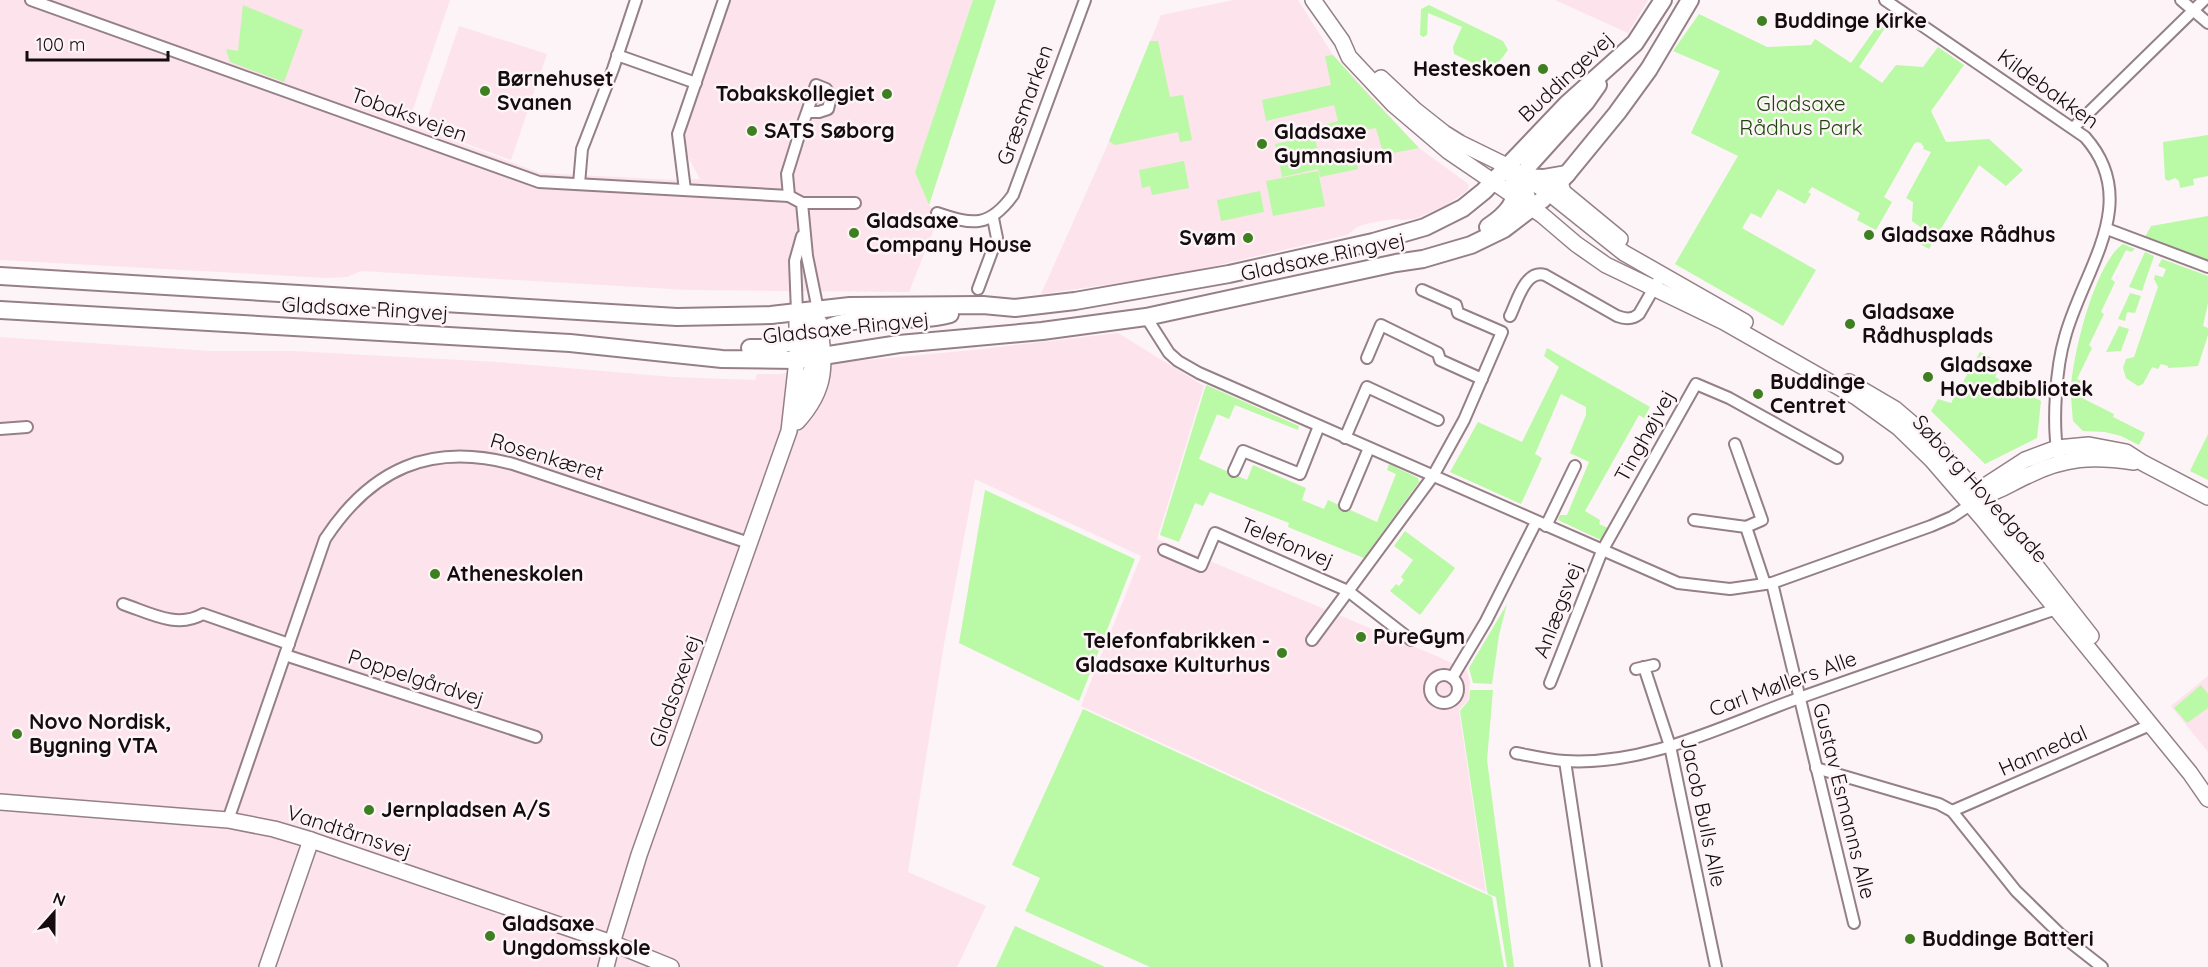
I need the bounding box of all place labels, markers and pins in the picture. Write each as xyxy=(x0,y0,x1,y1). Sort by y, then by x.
place label: Buddinge Kirke xyxy=(1774,7,1927,33)
marker: Buddinge Kirke xyxy=(1755,14,1769,28)
place label: Hesteskoen xyxy=(1413,55,1531,81)
marker: Hesteskoen xyxy=(1536,62,1550,76)
place label: Børnehuset Svanen xyxy=(497,65,614,115)
place label: Tobakskollegiet xyxy=(716,80,875,106)
marker: Børnehuset Svanen xyxy=(478,84,492,98)
marker: Tobakskollegiet xyxy=(880,87,894,101)
place label: SATS Søborg xyxy=(764,117,895,143)
place label: Gladsaxe Gymnasium xyxy=(1274,118,1393,168)
marker: SATS Søborg xyxy=(745,124,759,138)
marker: Gladsaxe Gymnasium xyxy=(1255,137,1269,151)
place label: Gladsaxe Company House xyxy=(866,207,1032,257)
place label: Gladsaxe Rådhus xyxy=(1881,221,2055,247)
place label: Svøm xyxy=(1179,224,1236,250)
marker: Gladsaxe Company House xyxy=(847,226,861,240)
marker: Gladsaxe Rådhus xyxy=(1862,228,1876,242)
marker: Svøm xyxy=(1241,231,1255,245)
place label: Gladsaxe Rådhusplads xyxy=(1862,298,1993,348)
marker: Gladsaxe Rådhusplads xyxy=(1843,317,1857,331)
place label: Gladsaxe Hovedbibliotek xyxy=(1940,351,2093,401)
place label: Buddinge Centret xyxy=(1770,368,1865,418)
marker: Gladsaxe Hovedbibliotek xyxy=(1921,370,1935,384)
marker: Buddinge Centret xyxy=(1751,387,1765,401)
place label: Atheneskolen xyxy=(447,560,584,586)
marker: Atheneskolen xyxy=(428,567,442,581)
place label: PureGym xyxy=(1373,623,1465,649)
place label: Telefonfabrikken - Gladsaxe Kulturhus xyxy=(1075,627,1270,677)
marker: PureGym xyxy=(1354,630,1368,644)
marker: Telefonfabrikken - Gladsaxe Kulturhus xyxy=(1275,646,1289,660)
place label: Novo Nordisk, Bygning VTA xyxy=(29,708,171,758)
marker: Novo Nordisk, Bygning VTA xyxy=(10,727,24,741)
place label: Jernpladsen A/S xyxy=(381,796,551,822)
marker: Jernpladsen A/S xyxy=(362,803,376,817)
place label: Gladsaxe Ungdomsskole xyxy=(502,910,651,960)
place label: Buddinge Batteri xyxy=(1922,925,2094,951)
marker: Gladsaxe Ungdomsskole xyxy=(483,929,497,943)
marker: Buddinge Batteri xyxy=(1903,932,1917,946)

